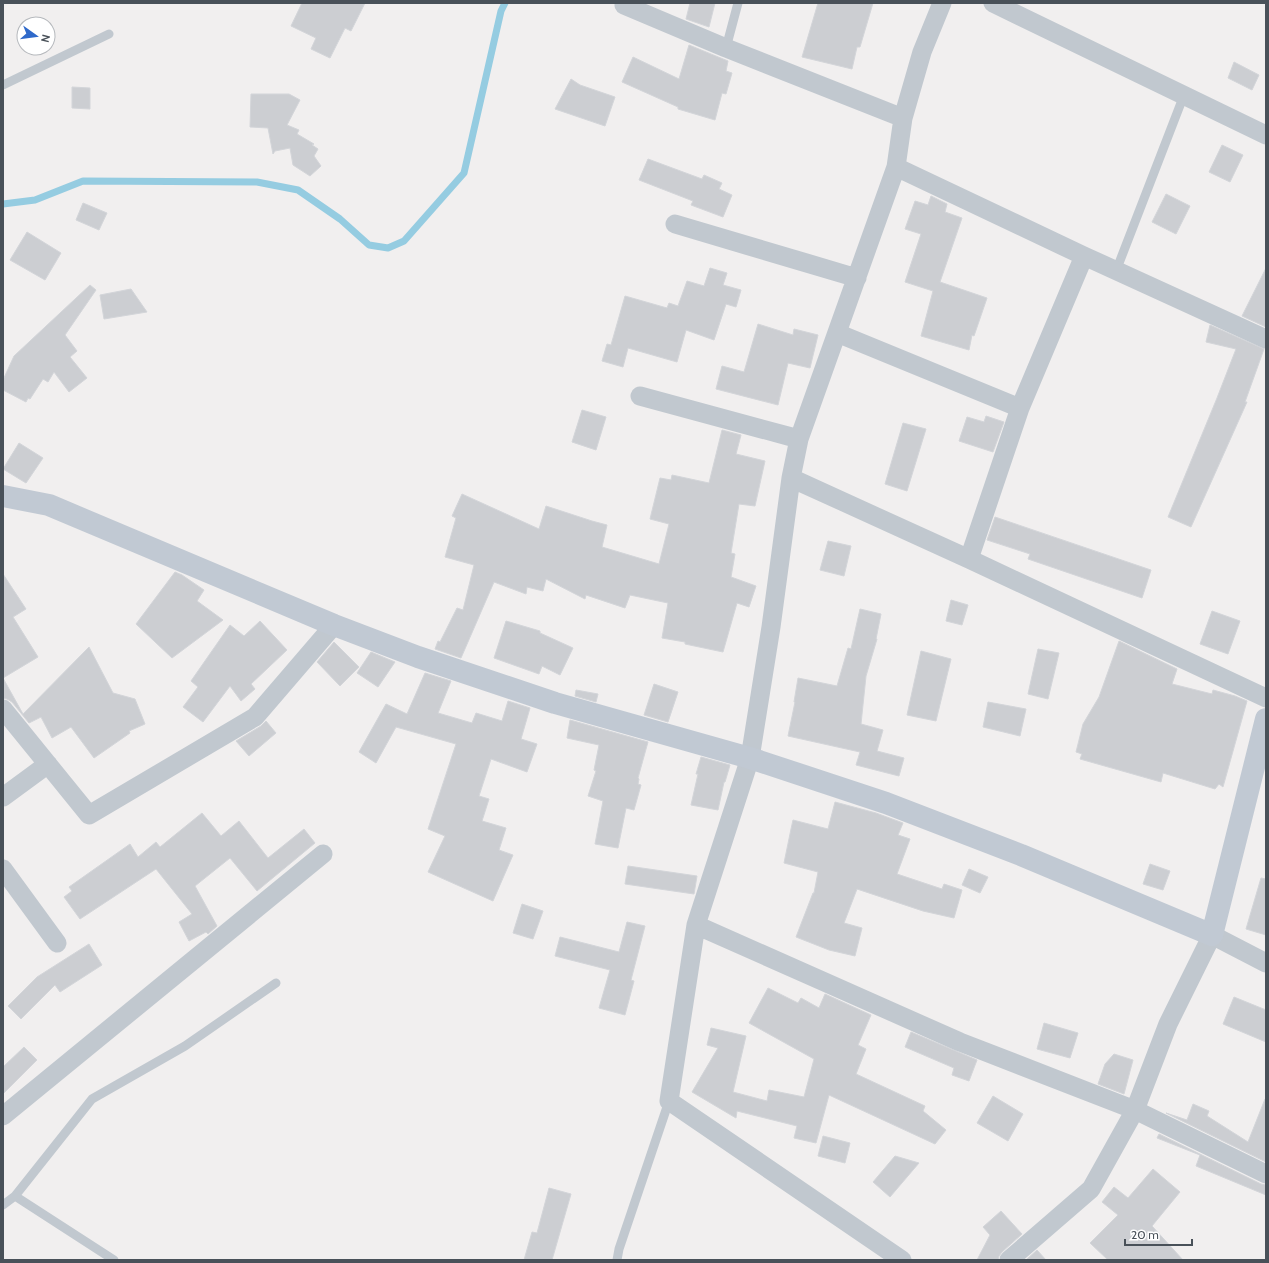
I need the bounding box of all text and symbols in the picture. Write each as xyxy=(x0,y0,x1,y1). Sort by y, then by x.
north arrow xyxy=(16,16,56,56)
text: N xyxy=(38,33,53,44)
scale bar xyxy=(1125,1221,1192,1247)
text: 20 m xyxy=(1131,1227,1159,1242)

